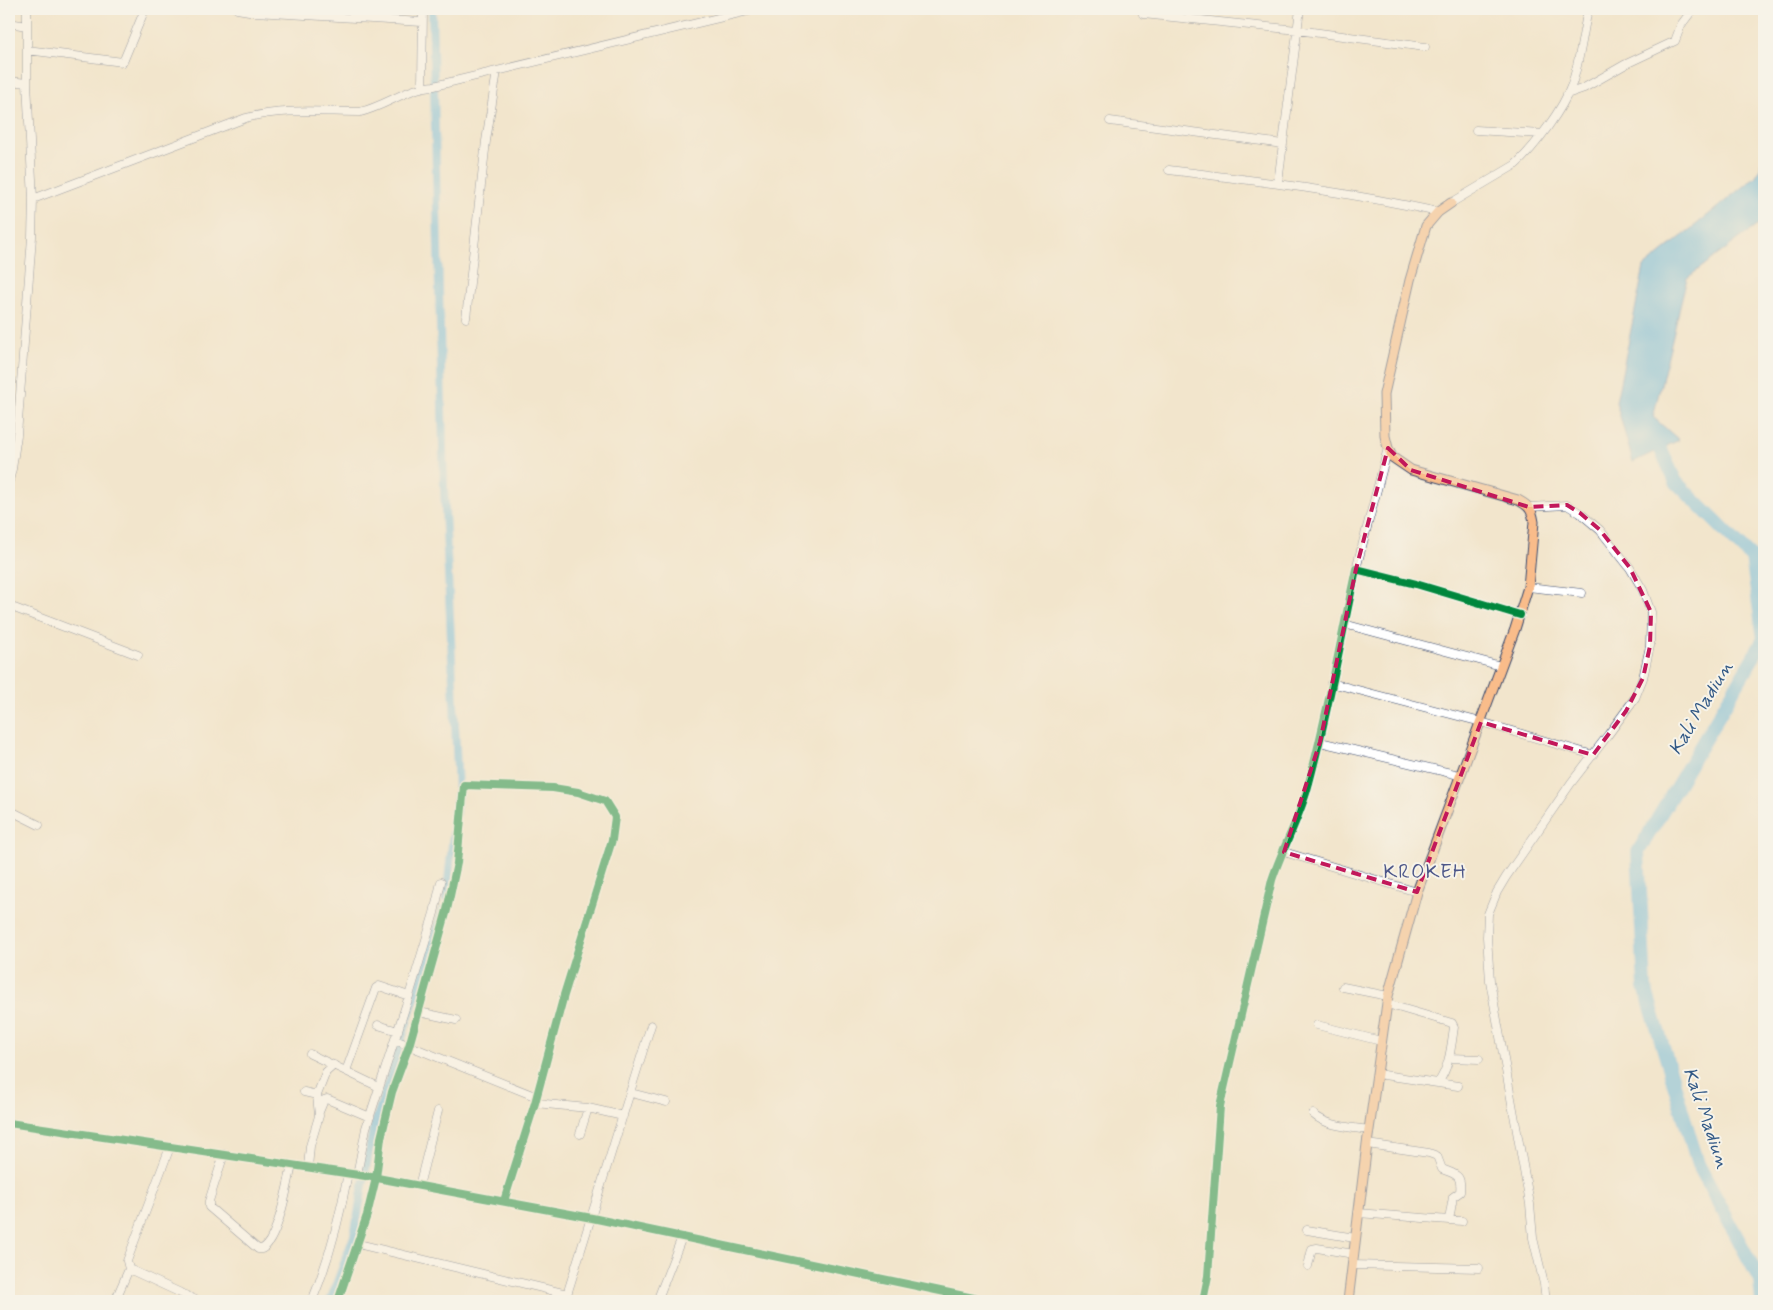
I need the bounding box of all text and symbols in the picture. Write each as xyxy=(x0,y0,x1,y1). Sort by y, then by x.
water label: Kali Madiun xyxy=(1663,656,1739,760)
district label: KROKEH xyxy=(1383,859,1467,886)
water label: Kali Madiun xyxy=(1677,1064,1735,1172)

